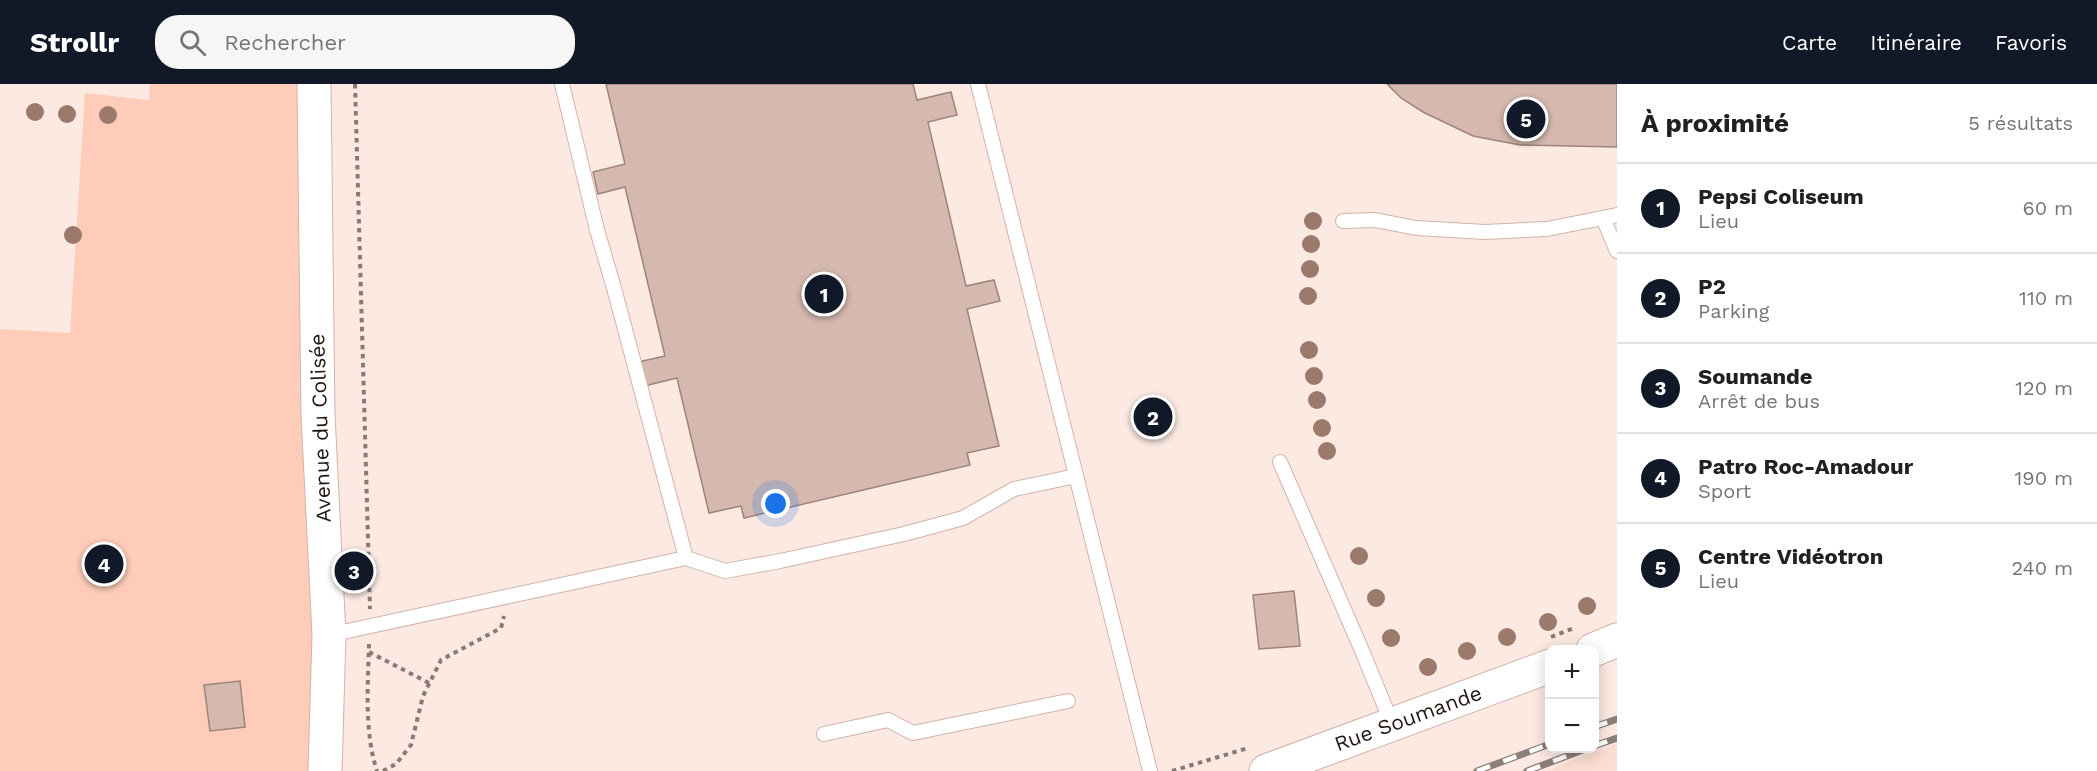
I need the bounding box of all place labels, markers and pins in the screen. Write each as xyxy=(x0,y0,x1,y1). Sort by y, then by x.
pin: 5 xyxy=(1506,96,1546,141)
pin: 1 xyxy=(804,272,844,316)
pin: 2 xyxy=(1134,394,1172,440)
pin: 4 xyxy=(84,542,124,586)
pin: 3 xyxy=(334,548,374,594)

